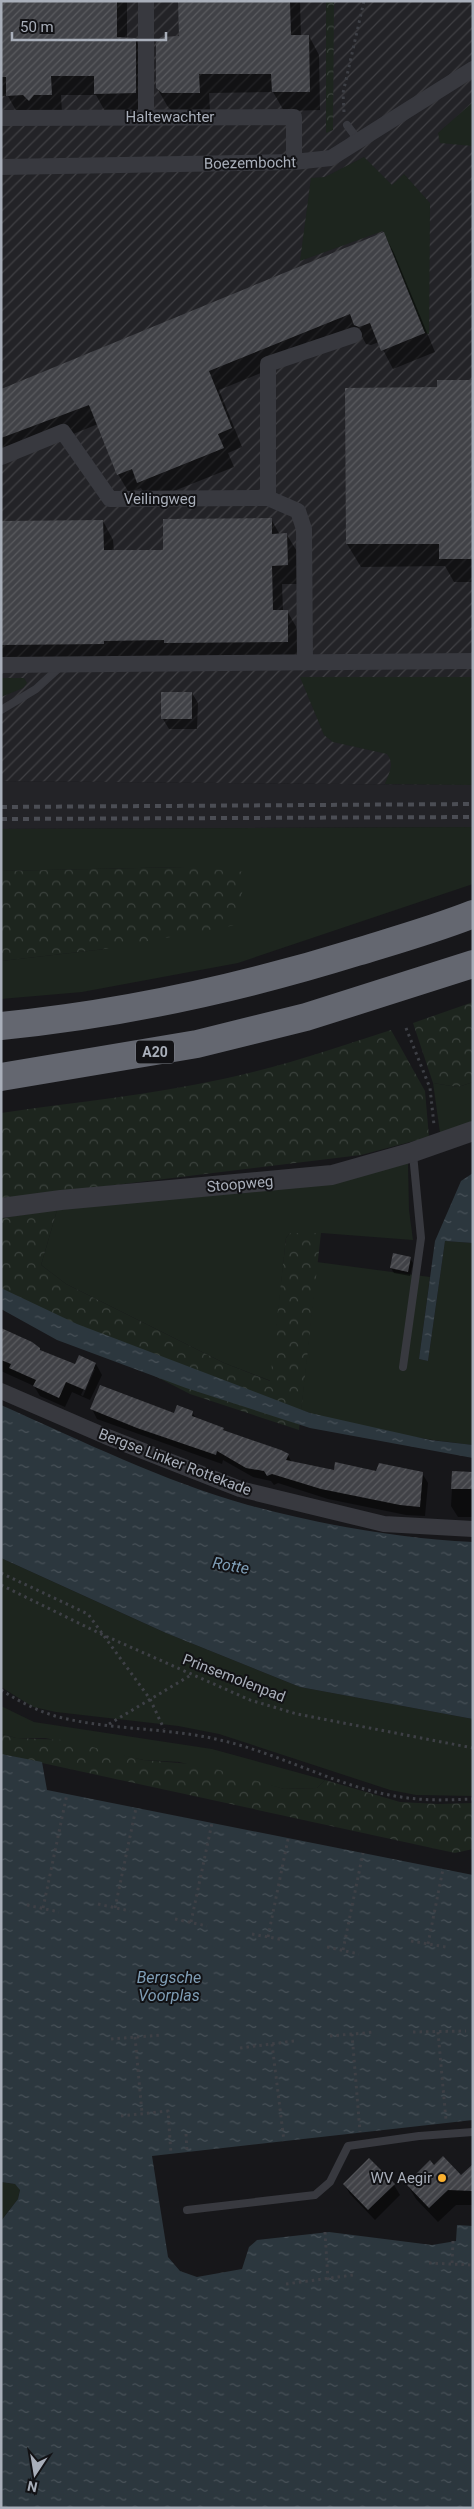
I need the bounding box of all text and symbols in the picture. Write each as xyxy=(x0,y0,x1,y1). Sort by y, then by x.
scale bar xyxy=(12,10,166,42)
text: 50 m xyxy=(20,18,54,36)
street label: Haltewachter xyxy=(126,108,214,126)
street label: Boezembocht xyxy=(204,153,296,173)
street label: Veilingweg xyxy=(124,490,196,508)
road number: A20 xyxy=(136,1040,174,1064)
street label: Stoopweg xyxy=(206,1172,274,1196)
street label: Bergse Linker Rottekade xyxy=(96,1425,254,1499)
water label: Rotte xyxy=(211,1553,251,1578)
street label: Prinsemolenpad xyxy=(180,1650,288,1706)
water label: Bergsche Voorplas xyxy=(137,1968,201,2005)
place label: WV Aegir xyxy=(371,2169,432,2187)
marker: WV Aegir xyxy=(436,2172,448,2184)
north arrow xyxy=(10,2449,60,2499)
text: N xyxy=(26,2478,39,2496)

